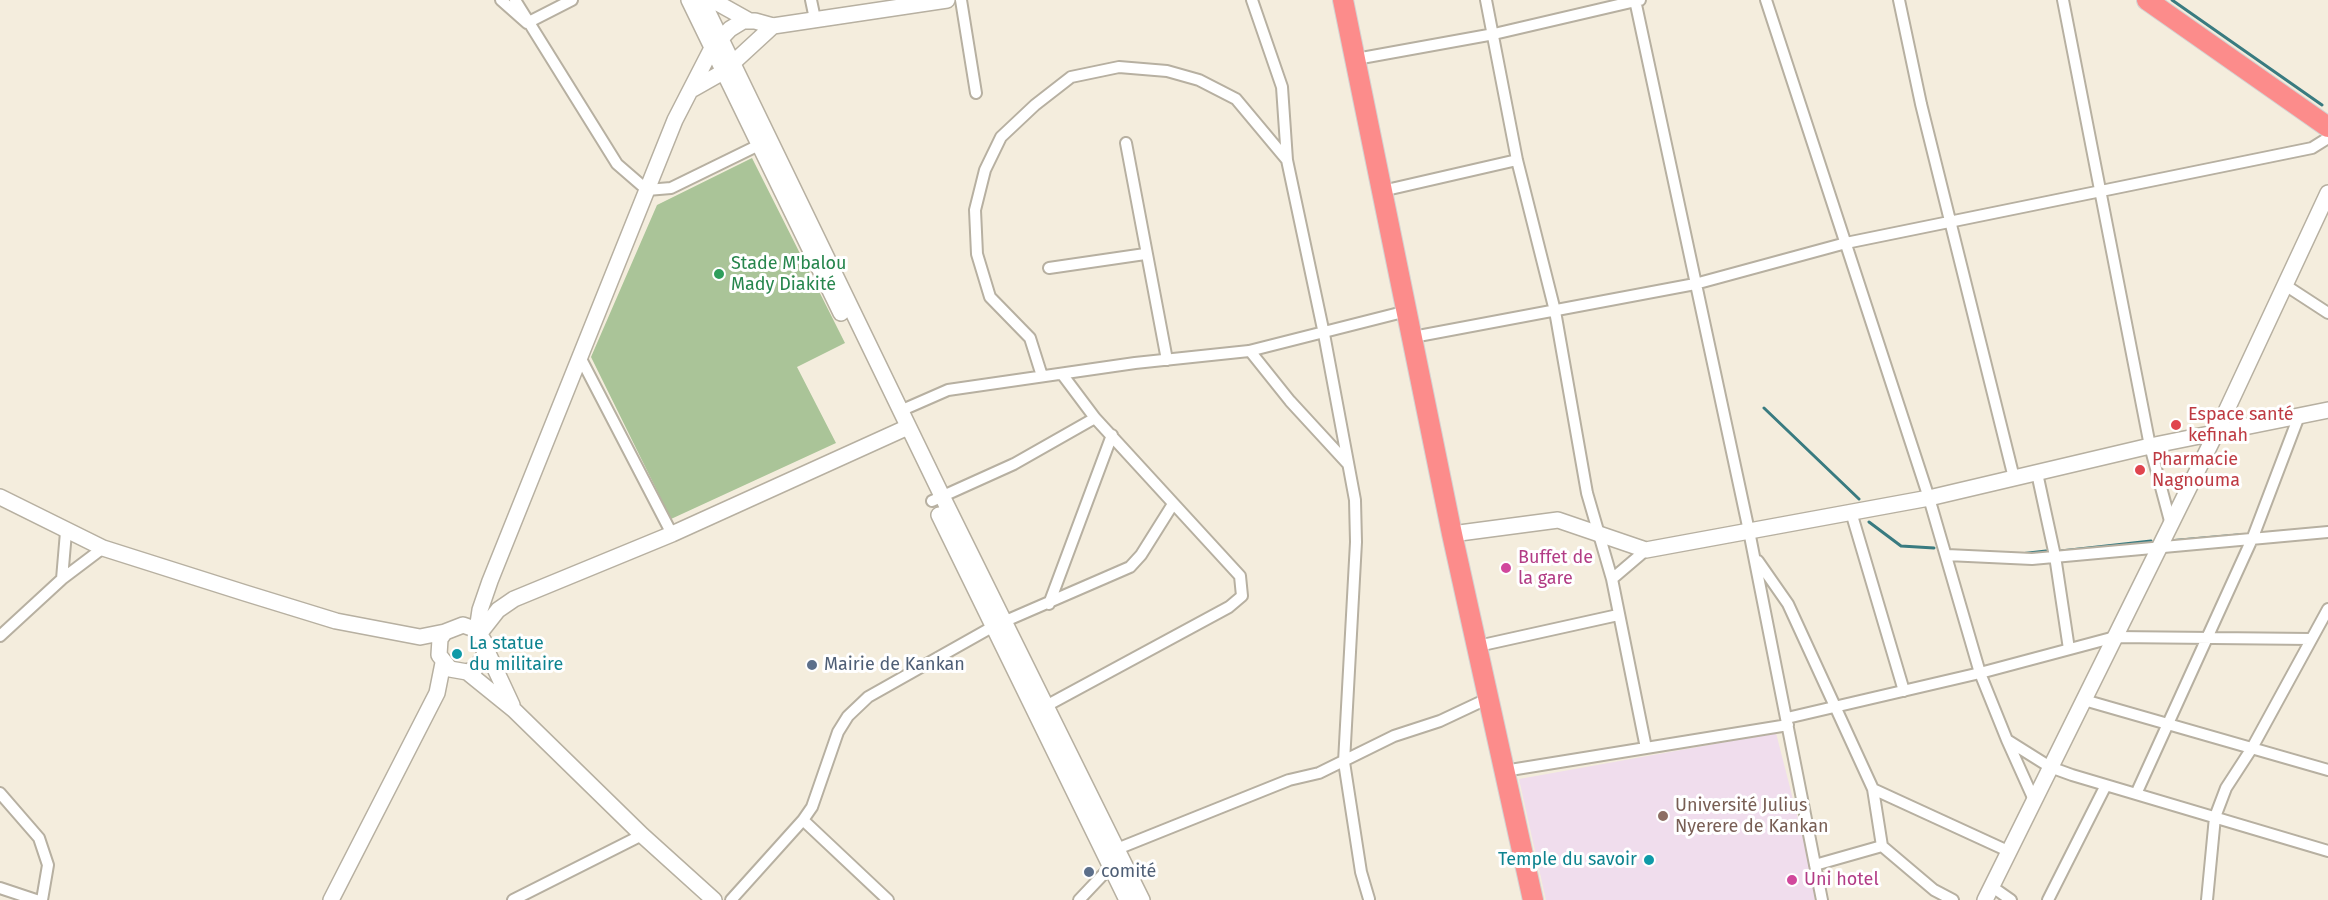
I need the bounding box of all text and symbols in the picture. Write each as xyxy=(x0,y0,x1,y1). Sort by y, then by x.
place label: Stade M'balou Mady Diakité xyxy=(731,253,847,296)
marker: Stade M'balou Mady Diakité xyxy=(712,267,726,281)
place label: Espace santé kefinah xyxy=(2188,404,2294,446)
marker: Espace santé kefinah xyxy=(2169,418,2183,432)
place label: Pharmacie Nagnouma xyxy=(2152,449,2240,492)
marker: Pharmacie Nagnouma xyxy=(2133,463,2147,477)
place label: Buffet de la gare xyxy=(1518,547,1593,590)
marker: Buffet de la gare xyxy=(1499,561,1513,575)
place label: La statue du militaire xyxy=(469,633,563,676)
marker: La statue du militaire xyxy=(450,647,464,661)
place label: Mairie de Kankan xyxy=(824,654,965,676)
marker: Mairie de Kankan xyxy=(805,658,819,672)
place label: Université Julius Nyerere de Kankan xyxy=(1675,795,1829,838)
marker: Université Julius Nyerere de Kankan xyxy=(1656,809,1670,823)
place label: Temple du savoir xyxy=(1498,849,1637,871)
marker: Temple du savoir xyxy=(1642,853,1656,867)
place label: comité xyxy=(1101,861,1156,883)
marker: comité xyxy=(1082,865,1096,879)
place label: Uni hotel xyxy=(1804,869,1879,891)
marker: Uni hotel xyxy=(1785,873,1799,887)

